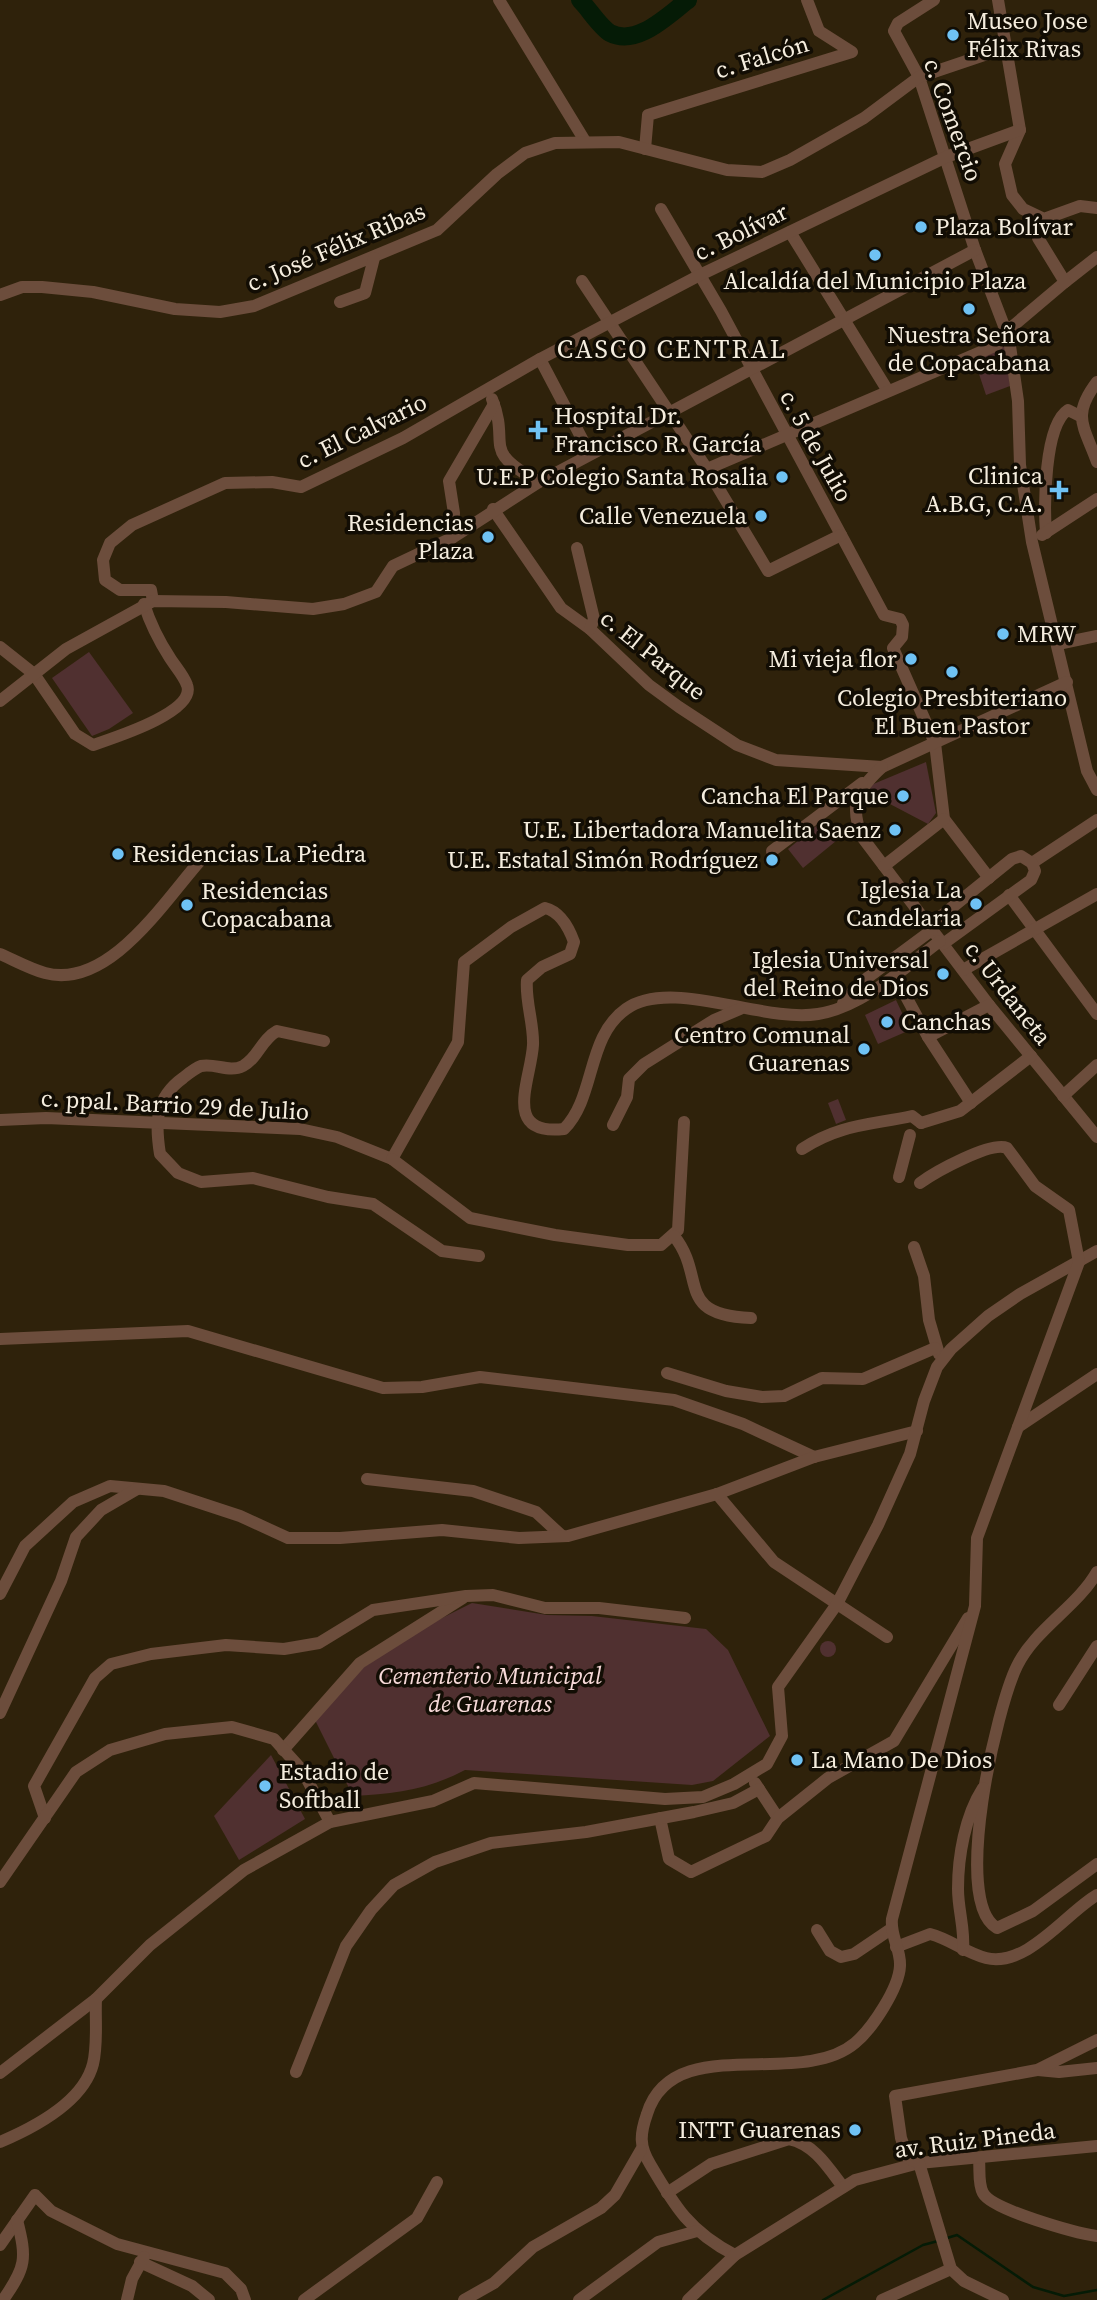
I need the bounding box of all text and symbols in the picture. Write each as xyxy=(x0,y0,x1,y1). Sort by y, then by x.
place label: Museo Jose Félix Rivas xyxy=(967,4,1088,65)
street label: c. Falcón xyxy=(711,27,813,86)
marker: Museo Jose Félix Rivas xyxy=(945,27,961,43)
street label: c. Comercio xyxy=(916,54,991,186)
street label: c. José Félix Ribas xyxy=(241,194,430,299)
street label: c. Bolívar xyxy=(688,195,793,268)
place label: Plaza Bolívar xyxy=(935,210,1073,243)
marker: Plaza Bolívar xyxy=(913,219,929,235)
marker: Alcaldía del Municipio Plaza xyxy=(867,247,883,263)
place label: Alcaldía del Municipio Plaza xyxy=(724,264,1027,297)
marker: Nuestra Señora de Copacabana xyxy=(961,301,977,317)
place label: Nuestra Señora de Copacabana xyxy=(887,318,1051,379)
district label: CASCO CENTRAL xyxy=(557,331,787,367)
street label: c. 5 de Julio xyxy=(772,384,861,508)
street label: c. El Calvario xyxy=(291,385,432,476)
place label: Hospital Dr. Francisco R. García xyxy=(554,399,762,460)
marker: Hospital Dr. Francisco R. García xyxy=(528,420,548,440)
place label: Clinica A.B.G, C.A. xyxy=(925,459,1044,520)
place label: U.E.P Colegio Santa Rosalia xyxy=(476,460,769,493)
marker: U.E.P Colegio Santa Rosalia xyxy=(774,469,790,485)
marker: Clinica A.B.G, C.A. xyxy=(1049,480,1069,500)
place label: Calle Venezuela xyxy=(579,499,748,532)
place label: Residencias Plaza xyxy=(347,506,475,567)
marker: Calle Venezuela xyxy=(753,508,769,524)
marker: Residencias Plaza xyxy=(480,529,496,545)
street label: c. El Parque xyxy=(593,602,713,707)
place label: MRW xyxy=(1017,617,1076,650)
marker: MRW xyxy=(995,626,1011,642)
place label: Mi vieja flor xyxy=(769,642,897,675)
marker: Mi vieja flor xyxy=(903,651,919,667)
marker: Colegio Presbiteriano El Buen Pastor xyxy=(944,664,960,680)
place label: Colegio Presbiteriano El Buen Pastor xyxy=(837,681,1067,742)
place label: Cancha El Parque xyxy=(701,779,889,812)
marker: Cancha El Parque xyxy=(895,788,911,804)
place label: U.E. Libertadora Manuelita Saenz xyxy=(523,813,881,846)
marker: U.E. Libertadora Manuelita Saenz xyxy=(887,822,903,838)
place label: Residencias La Piedra xyxy=(132,837,367,870)
place label: U.E. Estatal Simón Rodríguez xyxy=(447,843,758,876)
marker: Residencias La Piedra xyxy=(110,846,126,862)
marker: U.E. Estatal Simón Rodríguez xyxy=(764,852,780,868)
place label: Iglesia La Candelaria xyxy=(846,873,963,934)
place label: Residencias Copacabana xyxy=(201,874,333,935)
marker: Iglesia La Candelaria xyxy=(968,896,984,912)
marker: Residencias Copacabana xyxy=(179,897,195,913)
street label: c. Urdaneta xyxy=(957,934,1060,1052)
place label: Iglesia Universal del Reino de Dios xyxy=(743,943,929,1004)
marker: Iglesia Universal del Reino de Dios xyxy=(935,966,951,982)
place label: Canchas xyxy=(901,1005,991,1038)
marker: Canchas xyxy=(879,1014,895,1030)
place label: Centro Comunal Guarenas xyxy=(674,1018,850,1079)
marker: Centro Comunal Guarenas xyxy=(856,1041,872,1057)
street label: c. ppal. Barrio 29 de Julio xyxy=(40,1081,310,1128)
park label: Cementerio Municipal de Guarenas xyxy=(378,1659,602,1720)
place label: La Mano De Dios xyxy=(811,1743,992,1776)
marker: La Mano De Dios xyxy=(789,1752,805,1768)
place label: Estadio de Softball xyxy=(279,1755,389,1816)
marker: Estadio de Softball xyxy=(257,1778,273,1794)
place label: INTT Guarenas xyxy=(678,2113,841,2146)
street label: av. Ruiz Pineda xyxy=(893,2113,1058,2166)
marker: INTT Guarenas xyxy=(847,2122,863,2138)

